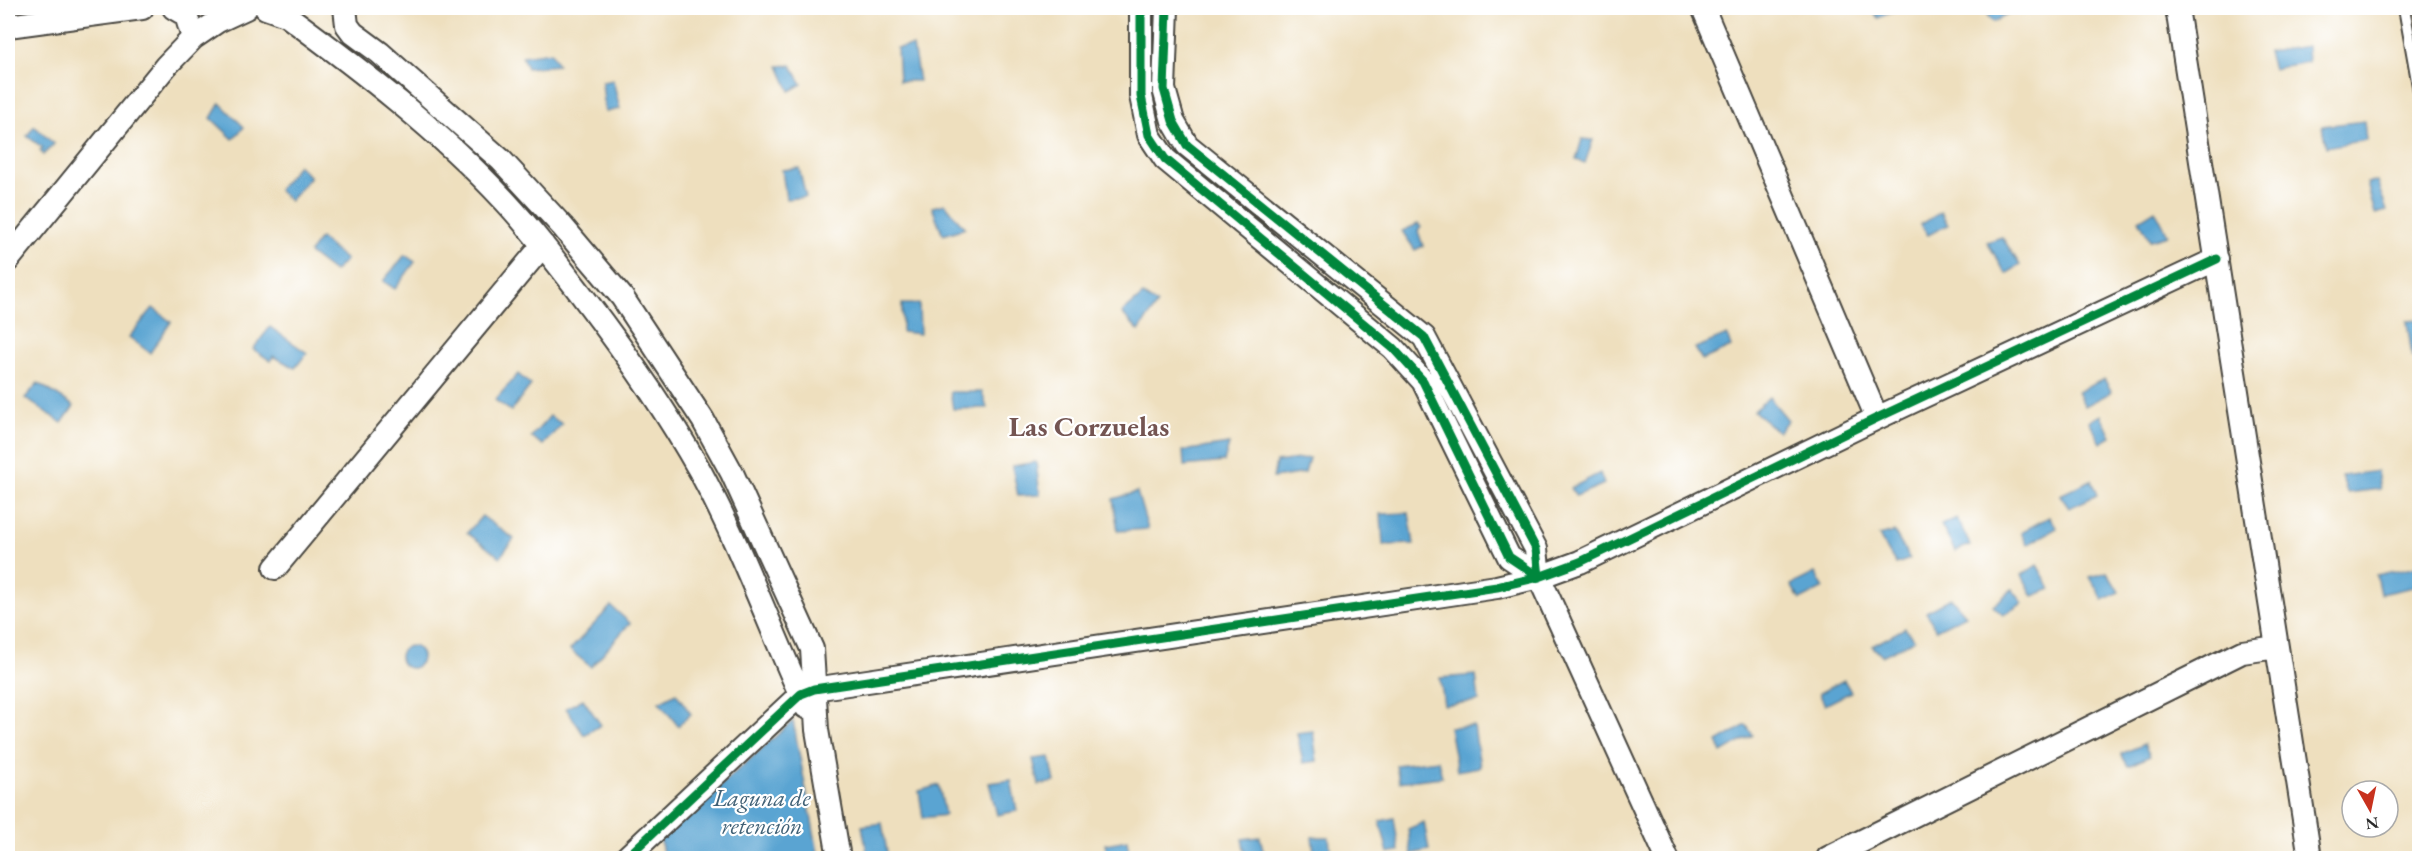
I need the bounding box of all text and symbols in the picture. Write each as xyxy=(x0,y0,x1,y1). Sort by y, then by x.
district label: Las Corzuelas xyxy=(1009,408,1169,444)
north arrow xyxy=(2340,779,2400,839)
water label: Laguna de retención xyxy=(712,782,812,841)
text: N xyxy=(2364,812,2380,835)

